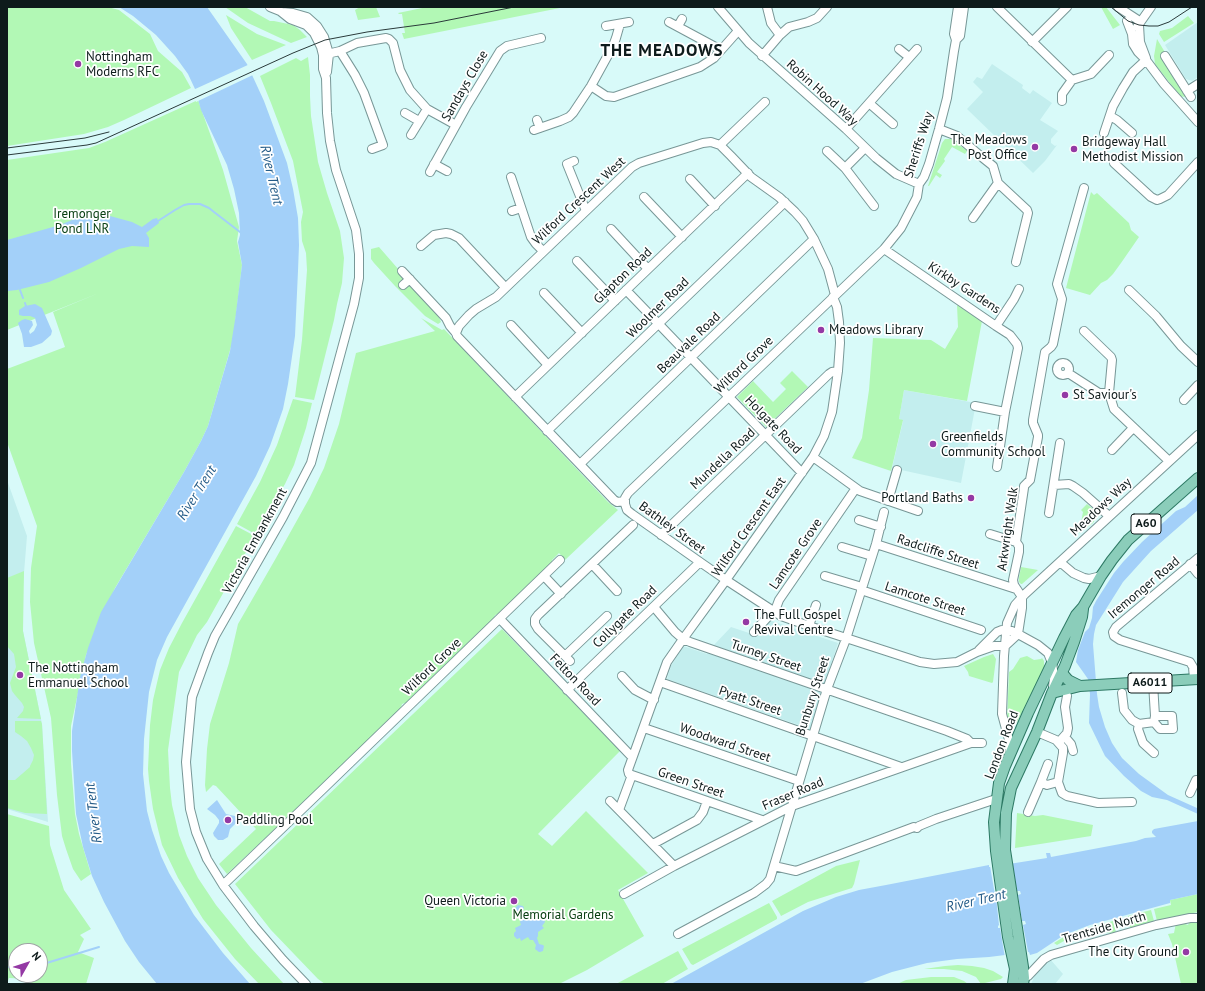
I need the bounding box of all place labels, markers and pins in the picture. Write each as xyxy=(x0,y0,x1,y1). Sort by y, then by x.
place label: Nottingham Moderns RFC xyxy=(86,49,159,80)
marker: Nottingham Moderns RFC xyxy=(73,59,83,69)
place label: The Meadows Post Office xyxy=(950,132,1027,163)
place label: Bridgeway Hall Methodist Mission xyxy=(1082,134,1183,165)
marker: The Meadows Post Office xyxy=(1030,142,1040,152)
marker: Bridgeway Hall Methodist Mission xyxy=(1069,144,1079,154)
place label: Meadows Library xyxy=(829,322,923,338)
marker: Meadows Library xyxy=(816,325,826,335)
place label: St Saviour's xyxy=(1073,387,1137,403)
marker: St Saviour's xyxy=(1060,390,1070,400)
place label: Greenfields Community School xyxy=(941,429,1045,460)
marker: Greenfields Community School xyxy=(928,439,938,449)
place label: Portland Baths xyxy=(881,490,963,506)
marker: Portland Baths xyxy=(966,493,976,503)
place label: The Full Gospel Revival Centre xyxy=(754,607,841,638)
marker: The Full Gospel Revival Centre xyxy=(741,617,751,627)
place label: The Nottingham Emmanuel School xyxy=(28,660,128,691)
marker: The Nottingham Emmanuel School xyxy=(15,670,25,680)
place label: Paddling Pool xyxy=(236,812,313,828)
marker: Paddling Pool xyxy=(223,815,233,825)
place label: Queen Victoria xyxy=(424,893,506,909)
marker: Queen Victoria xyxy=(509,896,519,906)
place label: The City Ground xyxy=(1088,944,1178,960)
marker: The City Ground xyxy=(1181,947,1191,957)

